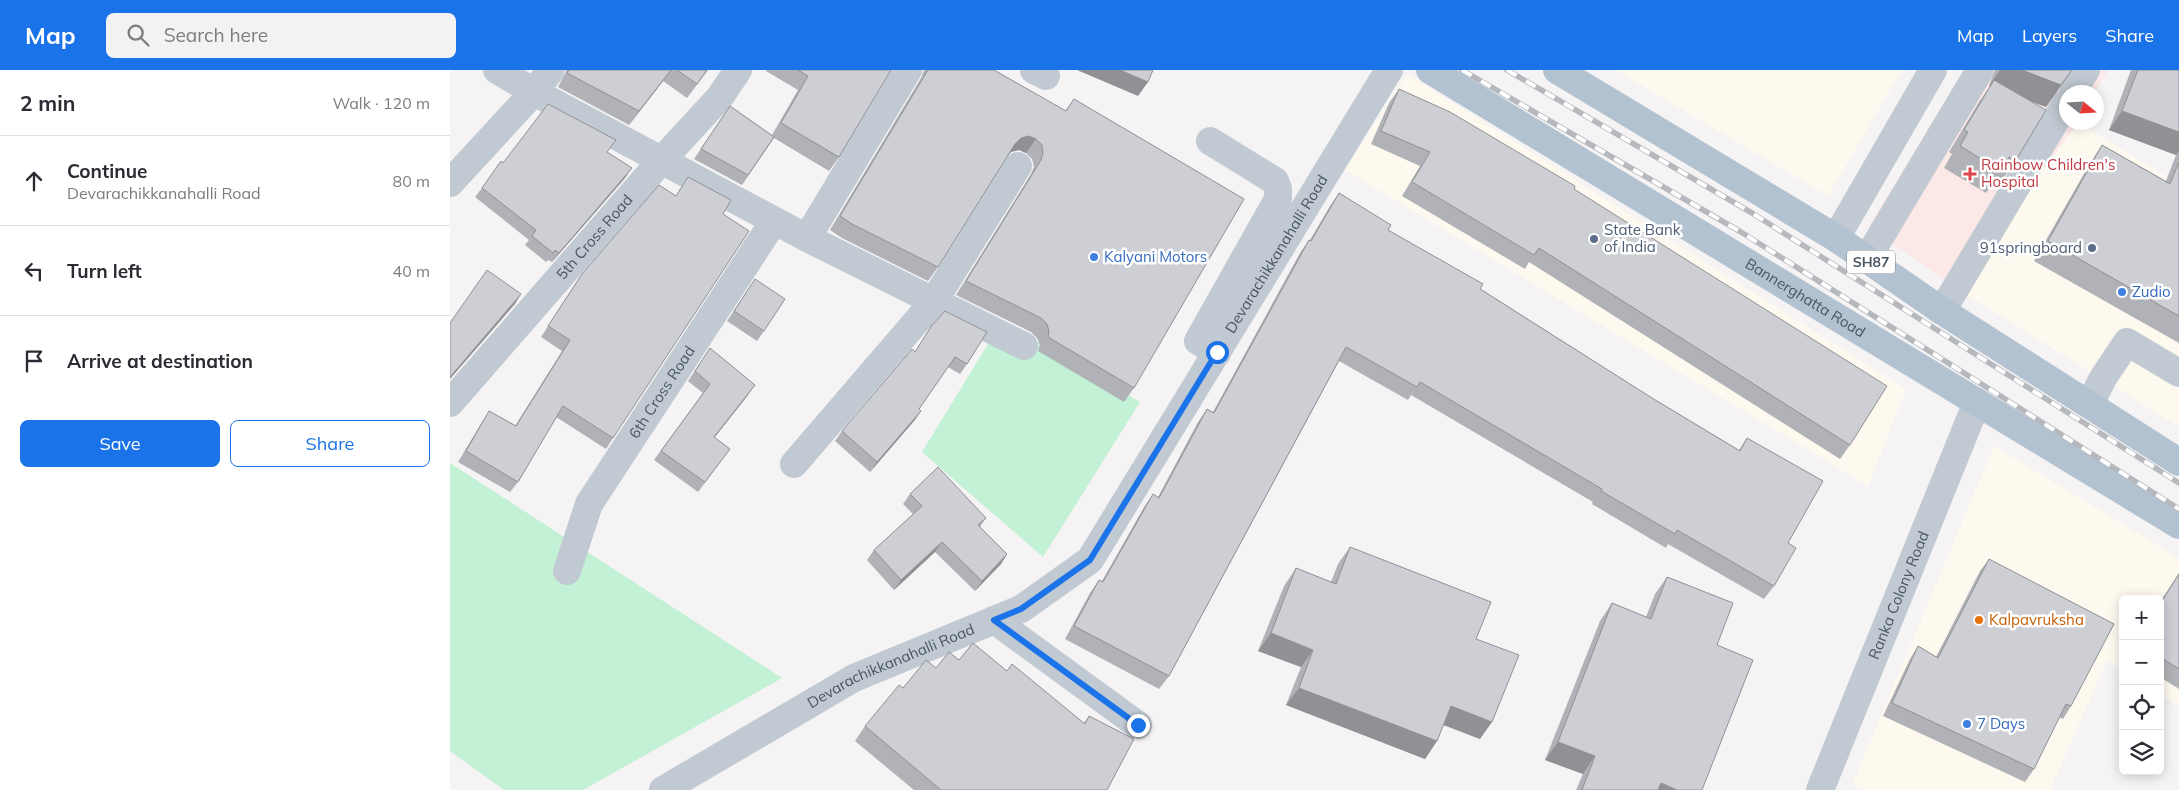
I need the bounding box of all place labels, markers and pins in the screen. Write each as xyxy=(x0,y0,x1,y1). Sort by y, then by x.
place label: Rainbow Children's Hospital xyxy=(1981,155,2115,191)
marker: Rainbow Children's Hospital xyxy=(1963,167,1977,181)
place label: State Bank of India xyxy=(1604,220,1681,256)
marker: State Bank of India xyxy=(1588,233,1600,245)
place label: 91springboard xyxy=(1980,238,2082,257)
marker: 91springboard xyxy=(2086,242,2098,254)
place label: Kalyani Motors xyxy=(1104,247,1207,266)
marker: Kalyani Motors xyxy=(1088,251,1100,263)
place label: Zudio xyxy=(2132,282,2171,301)
marker: Zudio xyxy=(2116,286,2128,298)
place label: Kalpavruksha xyxy=(1989,610,2084,629)
marker: Kalpavruksha xyxy=(1973,614,1985,626)
place label: 7 Days xyxy=(1977,714,2025,733)
marker: 7 Days xyxy=(1961,718,1973,730)

